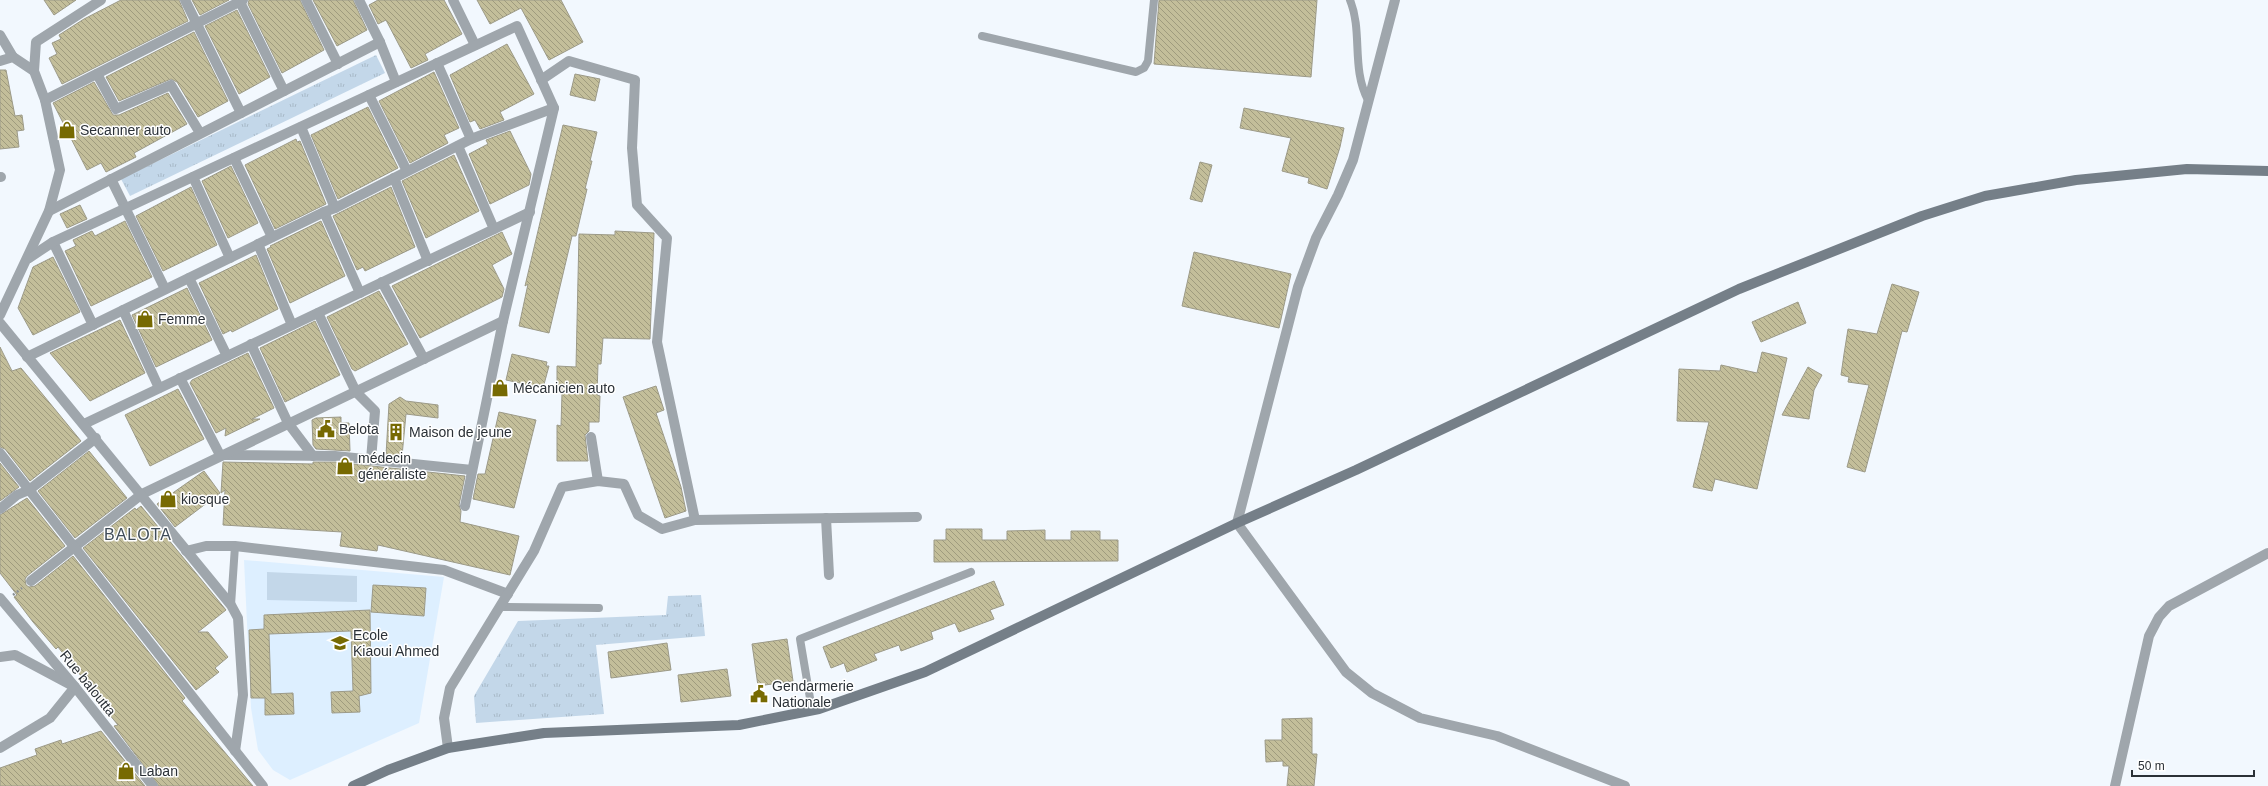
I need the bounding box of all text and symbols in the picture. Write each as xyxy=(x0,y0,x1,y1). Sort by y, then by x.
shop icon: Secanner auto xyxy=(57,120,77,140)
place label: Secanner auto xyxy=(80,122,171,138)
shop icon: Femme xyxy=(135,309,155,329)
place label: Femme xyxy=(158,311,206,327)
shop icon: Mécanicien auto xyxy=(490,378,510,398)
place label: Mécanicien auto xyxy=(513,380,615,396)
public building icon: Belota xyxy=(316,419,336,439)
place label: Belota xyxy=(339,421,379,437)
building icon: Maison de jeune xyxy=(386,422,406,442)
place label: Maison de jeune xyxy=(409,424,512,440)
place label: médecin généraliste xyxy=(358,450,427,482)
shop icon: médecin généraliste xyxy=(335,456,355,476)
shop icon: kiosque xyxy=(158,489,178,509)
place label: kiosque xyxy=(181,491,229,507)
district label: BALOTA xyxy=(104,526,172,543)
place label: Ecole Kiaoui Ahmed xyxy=(353,627,439,659)
school or university icon: Ecole Kiaoui Ahmed xyxy=(330,633,350,653)
street label: Rue baloutta xyxy=(57,647,119,719)
place label: Gendarmerie Nationale xyxy=(772,678,854,710)
public building icon: Gendarmerie Nationale xyxy=(749,684,769,704)
scale bar xyxy=(2132,752,2254,778)
text: 50 m xyxy=(2138,759,2165,773)
shop icon: Laban xyxy=(116,761,136,781)
place label: Laban xyxy=(139,763,178,779)

